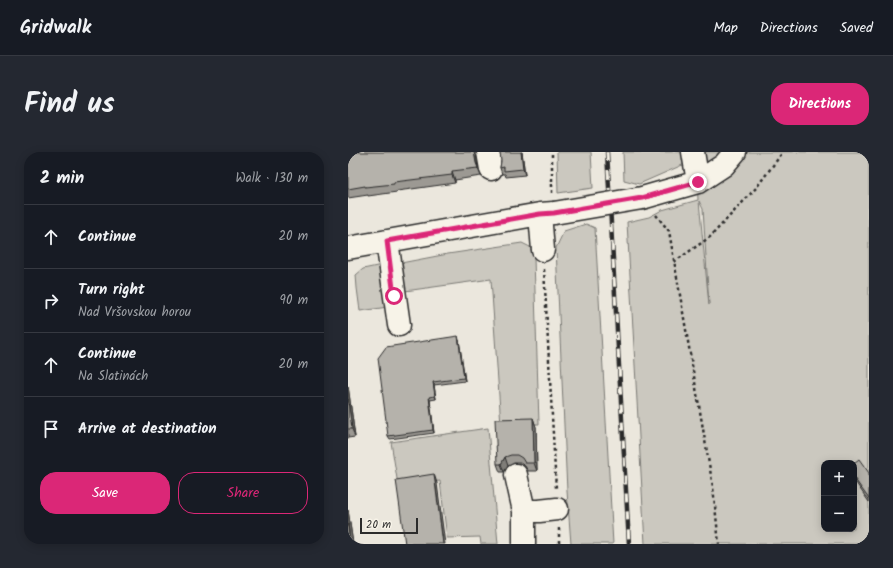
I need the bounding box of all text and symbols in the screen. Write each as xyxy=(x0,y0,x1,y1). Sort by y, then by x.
text: Gridwalk xyxy=(20,13,91,43)
text: Map xyxy=(713,17,738,39)
text: Directions xyxy=(760,17,818,39)
text: Saved xyxy=(840,17,873,39)
text: Find us xyxy=(24,82,115,127)
button: Directions xyxy=(771,83,869,125)
text: 2 min xyxy=(40,165,84,192)
text: Walk · 130 m xyxy=(235,168,308,189)
route end xyxy=(689,173,707,191)
text: Continue xyxy=(78,225,136,249)
icon: ahead xyxy=(40,226,62,248)
text: 20 m xyxy=(278,226,308,247)
text: Turn right xyxy=(78,278,145,302)
route start xyxy=(385,287,403,305)
icon: right xyxy=(40,290,62,312)
text: 90 m xyxy=(280,290,308,311)
text: Nad Vršovskou horou xyxy=(78,302,191,323)
text: Continue xyxy=(78,342,136,366)
icon: ahead xyxy=(40,354,62,376)
text: 20 m xyxy=(278,354,308,375)
text: Na Slatinách xyxy=(78,366,148,387)
text: Arrive at destination xyxy=(78,417,217,441)
icon: arrive xyxy=(40,418,62,440)
map controls xyxy=(821,460,857,532)
button: + xyxy=(821,460,857,496)
button: Save xyxy=(40,472,170,514)
button: Share xyxy=(178,472,308,514)
button: − xyxy=(821,496,857,532)
scale bar xyxy=(360,516,418,535)
text: 20 m xyxy=(366,516,391,534)

